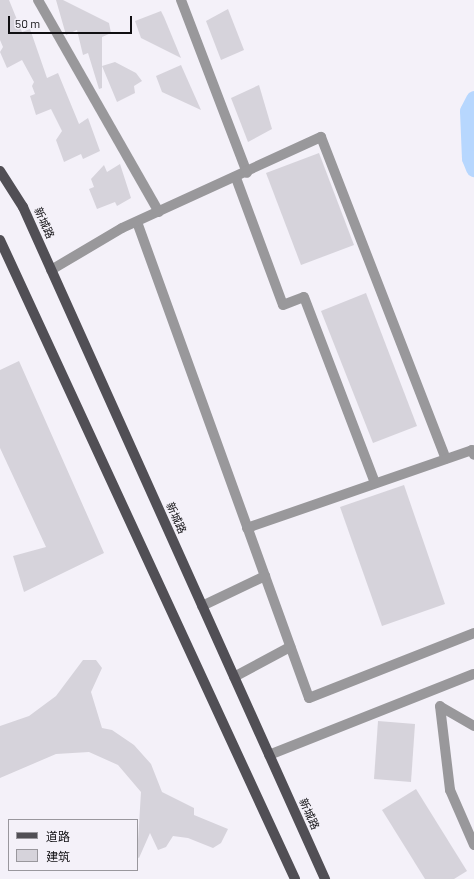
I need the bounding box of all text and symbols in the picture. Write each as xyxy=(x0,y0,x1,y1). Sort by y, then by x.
scale bar xyxy=(10,8,134,34)
text: 50 m xyxy=(15,16,40,30)
street label: 新城路 xyxy=(31,205,57,241)
street label: 新城路 xyxy=(163,500,189,536)
street label: 新城路 xyxy=(296,796,322,832)
legend xyxy=(8,819,138,871)
text: 道路 xyxy=(46,829,70,843)
text: 建筑 xyxy=(46,849,70,863)

